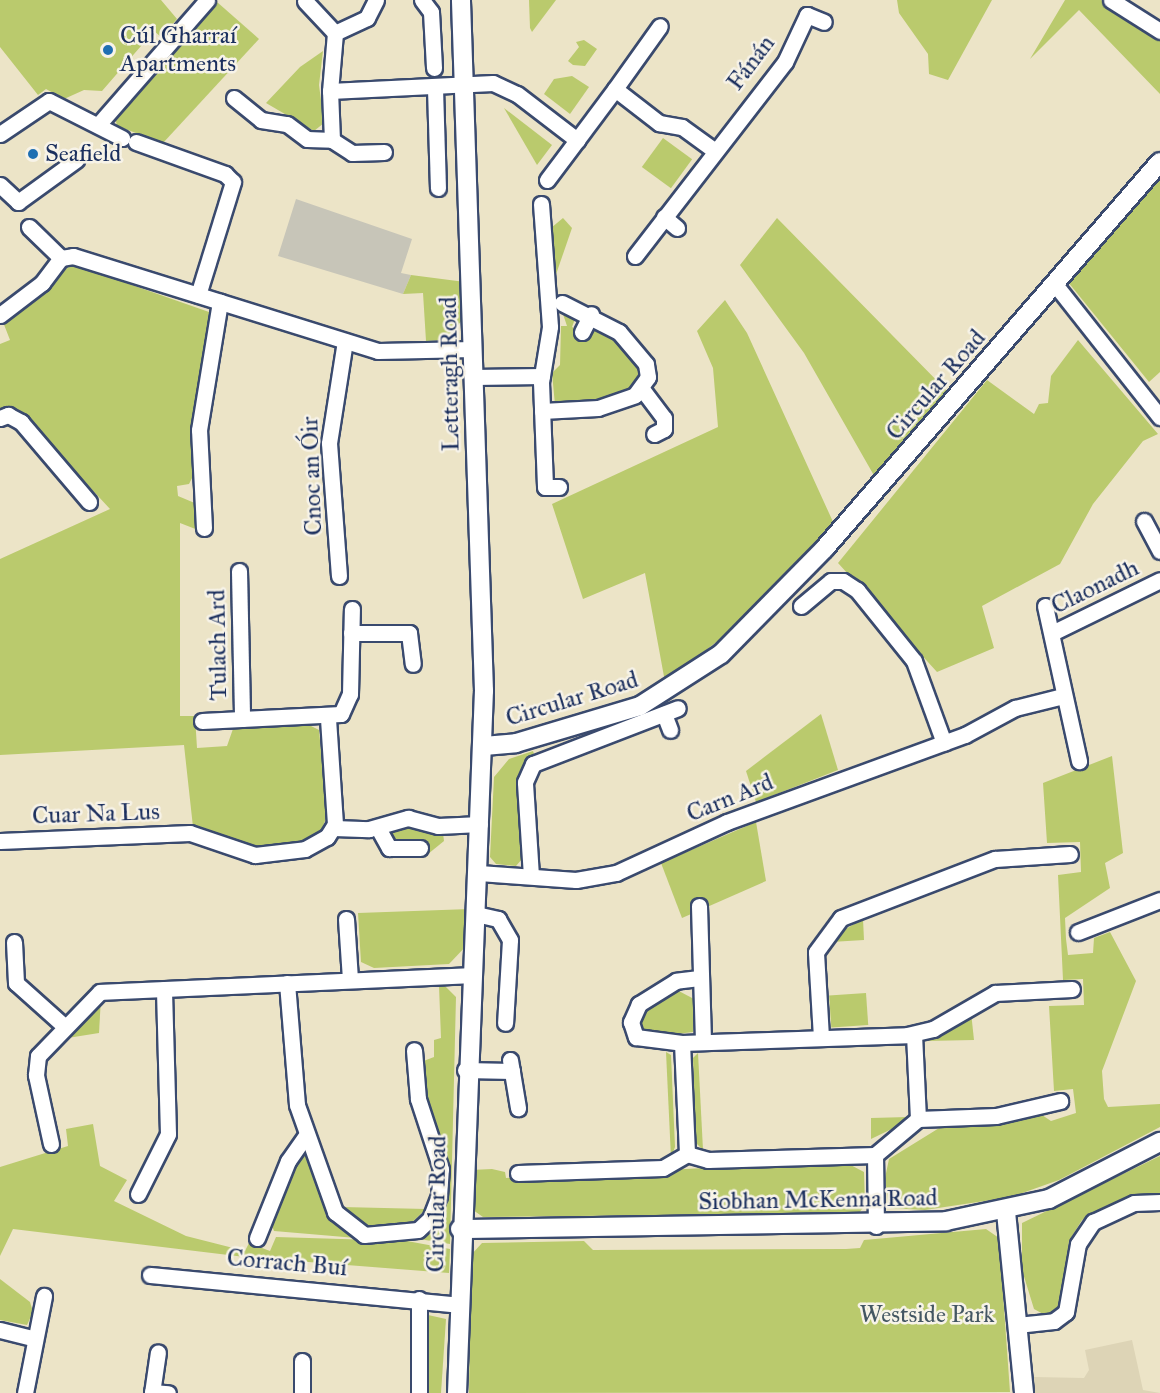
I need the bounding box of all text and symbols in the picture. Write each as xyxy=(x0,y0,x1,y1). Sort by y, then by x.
place label: Cúl Gharraí Apartments xyxy=(120,22,237,78)
street label: Fánán xyxy=(721,30,781,96)
marker: Cúl Gharraí Apartments xyxy=(101,43,115,57)
place label: Seafield xyxy=(45,140,121,168)
marker: Seafield xyxy=(26,147,40,161)
street label: Letteragh Road xyxy=(434,296,466,452)
street label: Circular Road xyxy=(880,324,992,446)
street label: Cnoc an Óir xyxy=(296,416,328,536)
street label: Claonadh xyxy=(1047,554,1143,620)
street label: Tulach Ard xyxy=(203,589,233,701)
street label: Circular Road xyxy=(502,665,642,733)
street label: Carn Ard xyxy=(683,768,777,828)
street label: Cuar Na Lus xyxy=(32,797,160,831)
street label: Circular Road xyxy=(421,1135,453,1273)
street label: Siobhan McKenna Road xyxy=(698,1184,938,1216)
street label: Corrach Buí xyxy=(226,1243,348,1283)
park label: Westside Park xyxy=(860,1301,994,1329)

